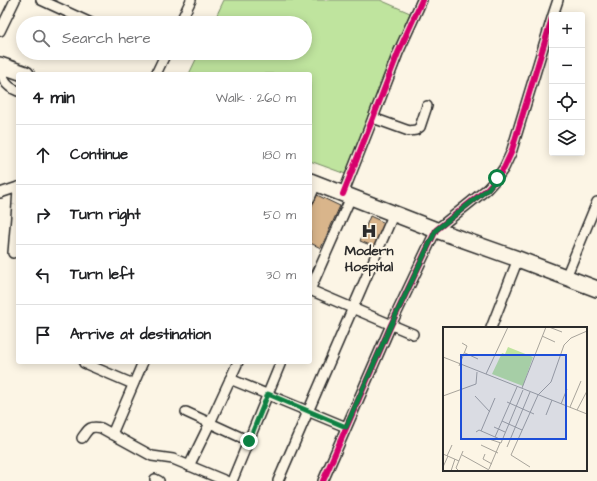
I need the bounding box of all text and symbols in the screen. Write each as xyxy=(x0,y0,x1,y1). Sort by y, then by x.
map controls xyxy=(549,12,585,156)
button: + xyxy=(549,12,585,48)
search box xyxy=(16,16,312,60)
icon: search xyxy=(30,27,52,49)
text: Search here xyxy=(62,28,151,49)
button: − xyxy=(549,48,585,84)
button: locate xyxy=(549,84,585,120)
text: 4 min xyxy=(32,86,75,110)
text: Walk · 260 m xyxy=(216,89,296,107)
button: layers xyxy=(549,120,585,156)
icon: ahead xyxy=(32,144,54,166)
text: Continue xyxy=(70,144,128,165)
text: 180 m xyxy=(262,146,296,164)
route start xyxy=(488,169,506,187)
icon: right xyxy=(32,204,54,226)
text: Turn right xyxy=(70,204,141,225)
text: 50 m xyxy=(263,206,296,224)
hospital icon: Modern Hospital xyxy=(360,222,378,240)
place label: Modern Hospital xyxy=(345,241,394,277)
icon: left xyxy=(32,264,54,286)
text: Turn left xyxy=(70,264,134,285)
text: 30 m xyxy=(266,266,296,284)
icon: arrive xyxy=(32,324,54,346)
text: Arrive at destination xyxy=(70,324,211,345)
inset map xyxy=(443,327,587,471)
route end xyxy=(240,432,258,450)

